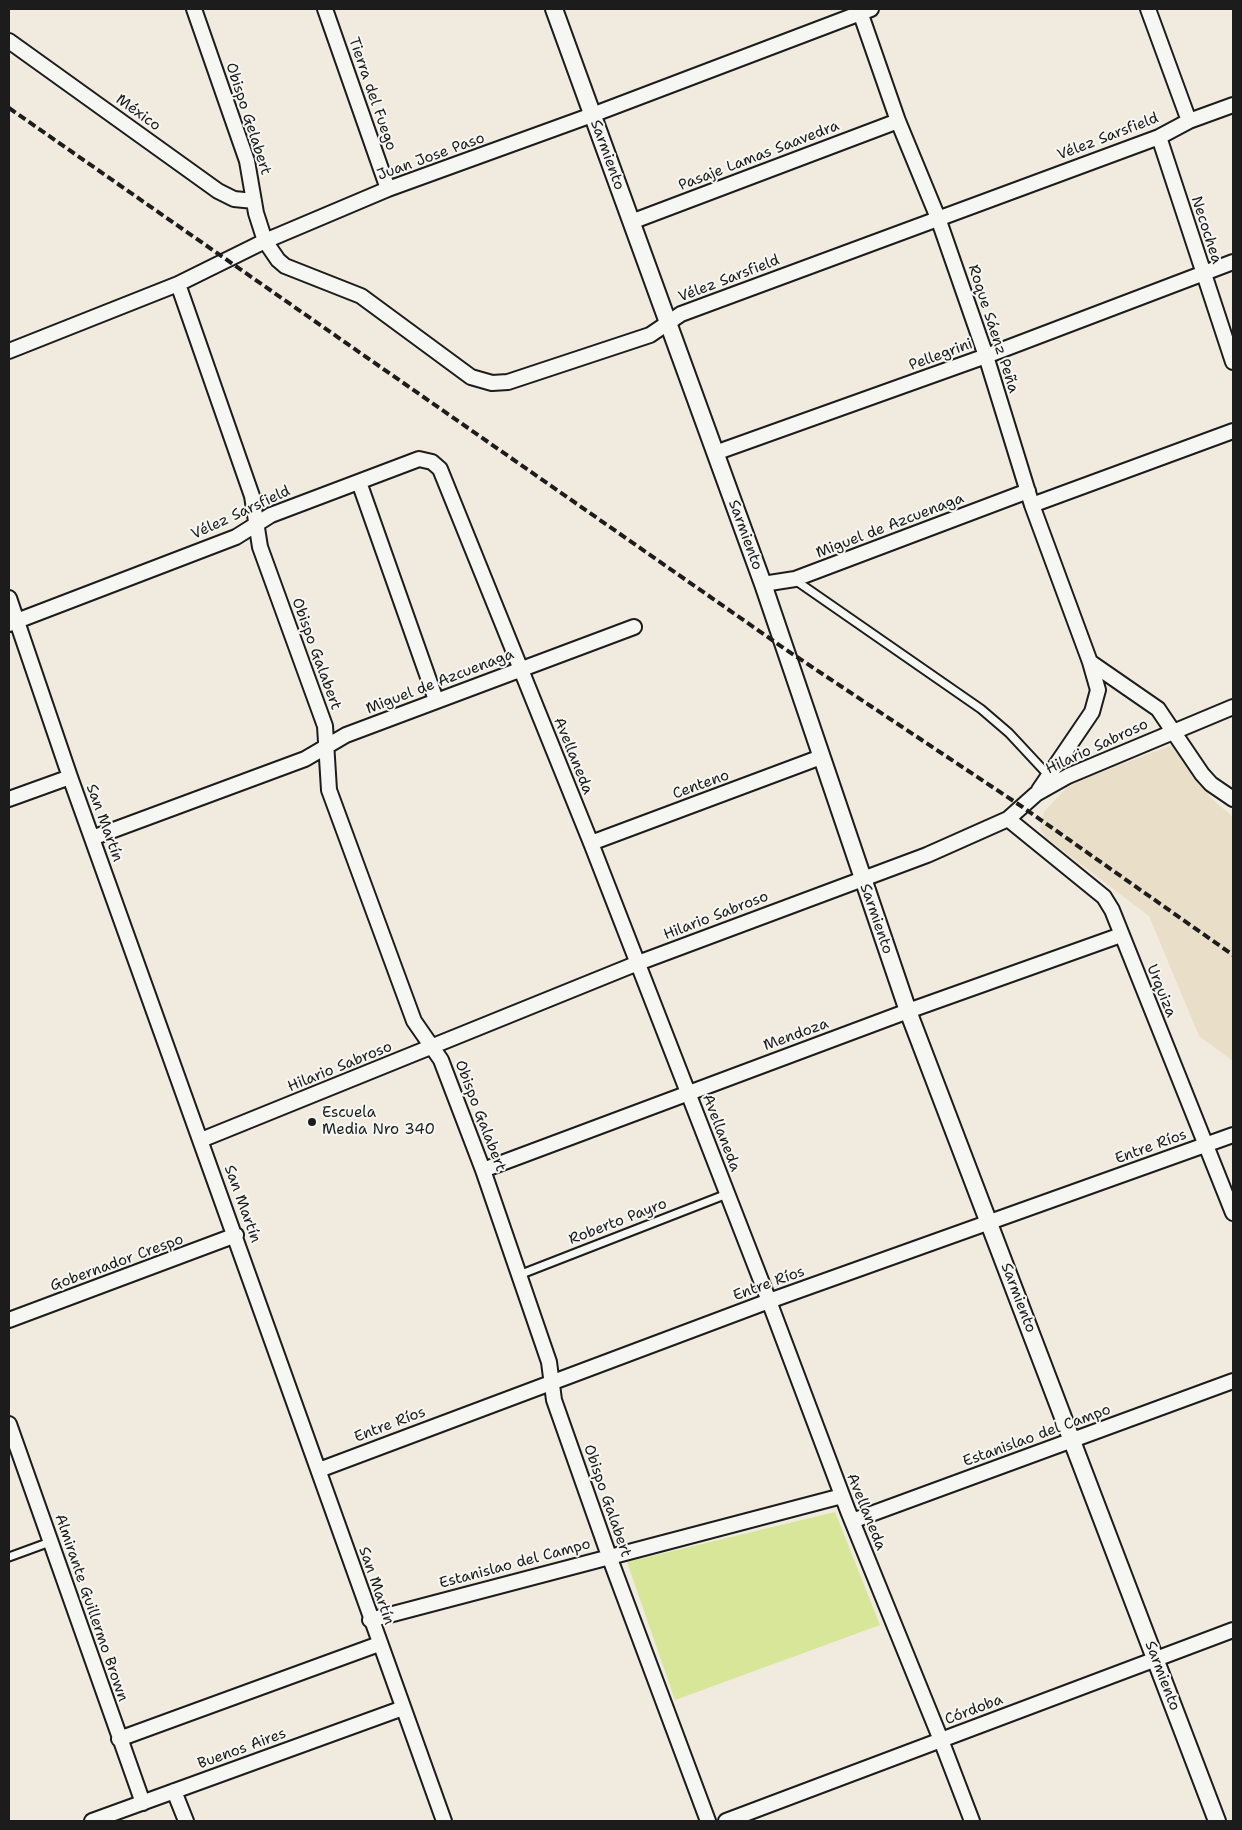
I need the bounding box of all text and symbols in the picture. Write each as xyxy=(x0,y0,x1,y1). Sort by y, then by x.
street label: Tierra del Fuego xyxy=(344,35,400,153)
street label: Obispo Gelabert xyxy=(221,61,275,177)
street label: México xyxy=(112,91,164,135)
street label: Vélez Sarsfield xyxy=(1055,109,1161,165)
street label: Pasaje Lamas Saavedra xyxy=(676,117,842,195)
street label: Sarmiento xyxy=(586,118,628,192)
street label: Juan Jose Paso xyxy=(375,129,487,185)
street label: Necochea xyxy=(1187,194,1225,266)
street label: Vélez Sarsfield xyxy=(676,251,782,307)
street label: Roque Sáenz Peña xyxy=(964,263,1022,395)
street label: Pellegrini xyxy=(907,335,975,375)
street label: Vélez Sarsfield xyxy=(189,482,293,544)
street label: Miguel de Azcuenaga xyxy=(814,489,966,563)
street label: Sarmiento xyxy=(724,498,766,572)
street label: Obispo Galabert xyxy=(287,596,345,712)
street label: Miguel de Azcuenaga xyxy=(364,645,516,719)
street label: Avellaneda xyxy=(549,715,597,797)
street label: Hilario Sabroso xyxy=(1043,715,1151,779)
street label: Centeno xyxy=(670,766,732,804)
street label: San Martín xyxy=(82,782,126,864)
street label: Sarmiento xyxy=(856,881,896,957)
street label: Hilario Sabroso xyxy=(661,888,771,944)
street label: Urquiza xyxy=(1142,962,1180,1020)
street label: Mendoza xyxy=(761,1015,831,1055)
street label: Hilario Sabroso xyxy=(285,1038,395,1096)
street label: Obispo Galabert xyxy=(450,1058,510,1174)
street label: Avellaneda xyxy=(698,1092,744,1174)
place label: Escuela Media Nro 340 xyxy=(322,1104,435,1139)
marker: Escuela Media Nro 340 xyxy=(306,1116,318,1128)
street label: Entre Ríos xyxy=(1113,1126,1189,1168)
street label: San Martín xyxy=(220,1163,264,1245)
street label: Roberto Payro xyxy=(566,1195,670,1249)
street label: Gobernador Crespo xyxy=(48,1231,186,1295)
street label: Sarmiento xyxy=(996,1261,1040,1335)
street label: Entre Ríos xyxy=(731,1263,807,1305)
street label: Estanislao del Campo xyxy=(961,1401,1113,1471)
street label: Entre Ríos xyxy=(352,1403,428,1447)
street label: Obispo Galabert xyxy=(579,1442,635,1560)
street label: Avellaneda xyxy=(842,1471,890,1553)
street label: Almirante Guillermo Brown xyxy=(50,1512,132,1704)
street label: Estanislao del Campo xyxy=(437,1535,593,1593)
street label: San Martín xyxy=(354,1545,398,1627)
street label: Sarmiento xyxy=(1140,1639,1184,1713)
street label: Córdoba xyxy=(942,1691,1006,1729)
street label: Buenos Aires xyxy=(195,1725,289,1773)

